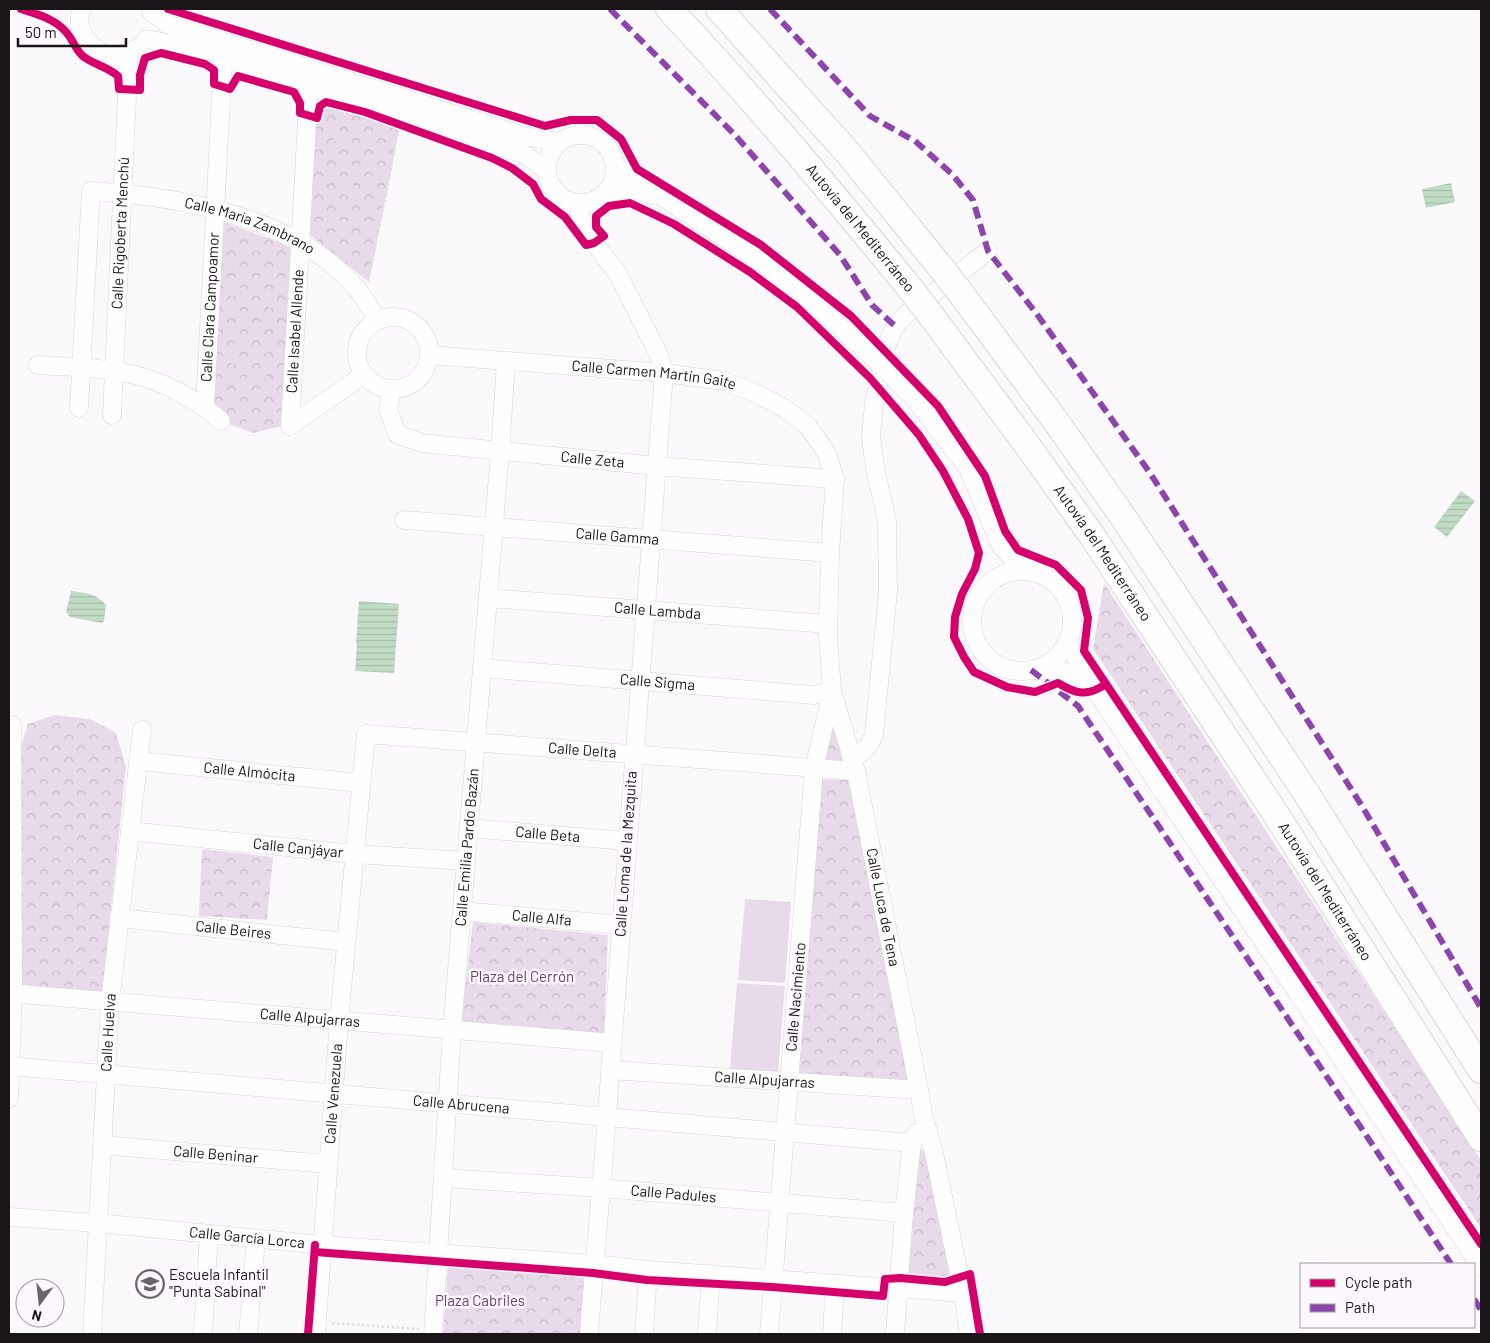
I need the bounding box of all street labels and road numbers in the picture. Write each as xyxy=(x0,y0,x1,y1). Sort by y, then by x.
street label: Calle Rigoberta Menchú xyxy=(107,157,132,310)
street label: Autovía del Mediterráneo xyxy=(803,160,919,295)
street label: Calle María Zambrano xyxy=(183,193,319,257)
street label: Calle Clara Campoamor xyxy=(196,231,222,382)
street label: Calle Isabel Allende xyxy=(282,269,307,394)
street label: Calle Carmen Martín Gaite xyxy=(571,356,739,393)
street label: Calle Zeta xyxy=(560,447,625,471)
street label: Autovía del Mediterráneo xyxy=(1051,481,1156,624)
street label: Calle Gamma xyxy=(575,523,660,548)
street label: Calle Lambda xyxy=(613,598,702,622)
street label: Calle Sigma xyxy=(619,669,696,693)
street label: Calle Delta xyxy=(548,738,617,761)
street label: Calle Almócita xyxy=(203,758,296,784)
street label: Calle Emilia Pardo Bazán xyxy=(451,767,482,927)
street label: Calle Loma de la Mezquita xyxy=(610,770,640,938)
street label: Autovía del Mediterráneo xyxy=(1275,818,1376,964)
street label: Calle Beta xyxy=(515,822,581,845)
street label: Calle Canjáyar xyxy=(252,834,345,861)
street label: Calle Luca de Tena xyxy=(863,846,904,968)
street label: Calle Alfa xyxy=(511,905,572,929)
street label: Calle Beires xyxy=(195,916,272,942)
street label: Calle Nacimiento xyxy=(781,941,809,1052)
street label: Calle Huelva xyxy=(96,992,119,1072)
street label: Calle Alpujarras xyxy=(259,1004,361,1030)
street label: Calle Venezuela xyxy=(320,1043,345,1144)
street label: Calle Alpujarras xyxy=(714,1067,816,1091)
street label: Calle Abrucena xyxy=(412,1090,511,1117)
street label: Calle Beninar xyxy=(172,1141,259,1166)
street label: Calle Padules xyxy=(630,1180,717,1205)
street label: Calle García Lorca xyxy=(189,1222,306,1251)

